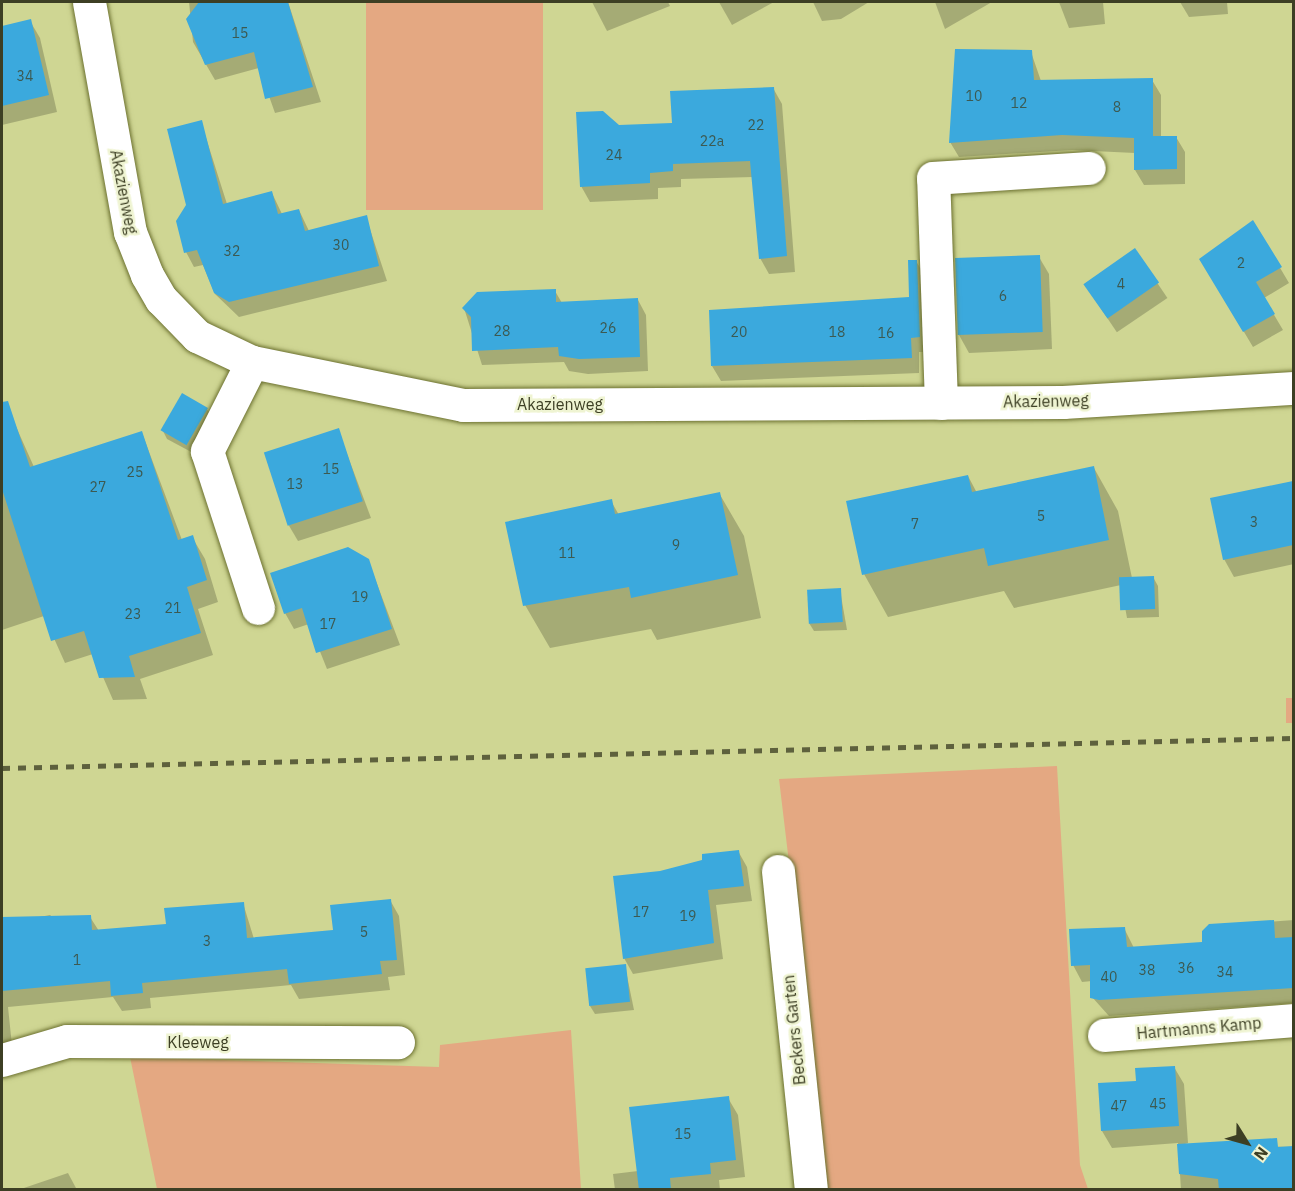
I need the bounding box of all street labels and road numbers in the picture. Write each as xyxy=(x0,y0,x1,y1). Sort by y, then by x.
street label: Akazienweg xyxy=(106,148,142,236)
street label: Akazienweg xyxy=(1003,391,1089,411)
street label: Akazienweg xyxy=(517,394,603,414)
street label: Beckers Garten xyxy=(779,974,809,1086)
street label: Hartmanns Kamp xyxy=(1136,1013,1262,1043)
street label: Kleeweg xyxy=(167,1032,229,1052)

